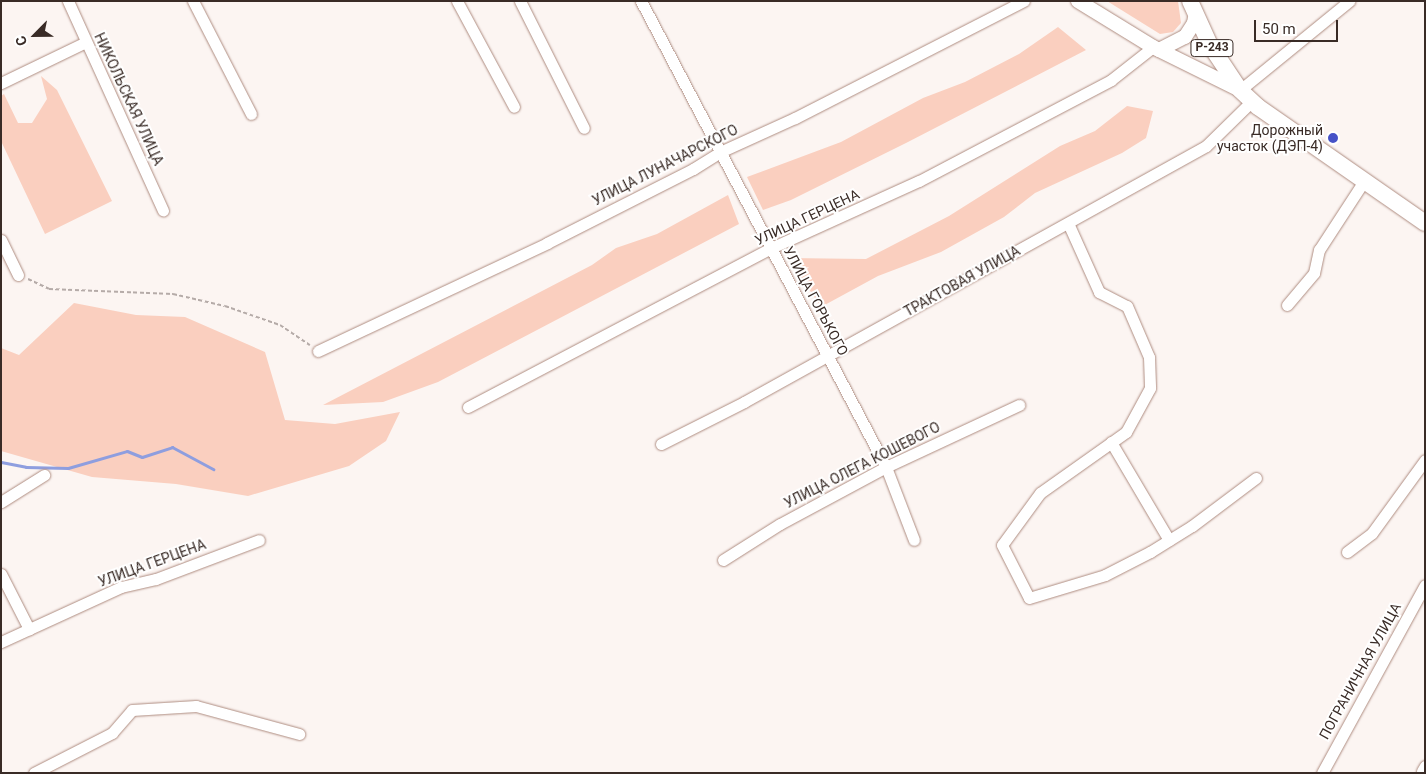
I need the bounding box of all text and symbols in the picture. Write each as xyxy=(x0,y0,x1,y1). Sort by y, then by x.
north arrow xyxy=(10,10,60,60)
scale bar xyxy=(1256,10,1340,42)
text: 50 m xyxy=(1262,20,1296,38)
street label: НИКОЛЬСКАЯ УЛИЦА xyxy=(91,30,167,168)
text: С xyxy=(12,34,30,48)
road number: Р-243 xyxy=(1190,38,1234,58)
street label: УЛИЦА ЛУНАЧАРСКОГО xyxy=(589,121,741,209)
place label: Дорожный участок (ДЭП-4) xyxy=(1217,122,1323,154)
marker: Дорожный участок (ДЭП-4) xyxy=(1327,132,1339,144)
street label: УЛИЦА ГЕРЦЕНА xyxy=(752,185,862,249)
street label: ТРАКТОВАЯ УЛИЦА xyxy=(901,242,1023,320)
street label: УЛИЦА ГОРЬКОГО xyxy=(780,244,852,358)
street label: УЛИЦА ОЛЕГА КОШЕВОГО xyxy=(781,418,943,512)
street label: УЛИЦА ГЕРЦЕНА xyxy=(96,536,208,590)
street label: ПОГРАНИЧНАЯ УЛИЦА xyxy=(1316,600,1404,742)

